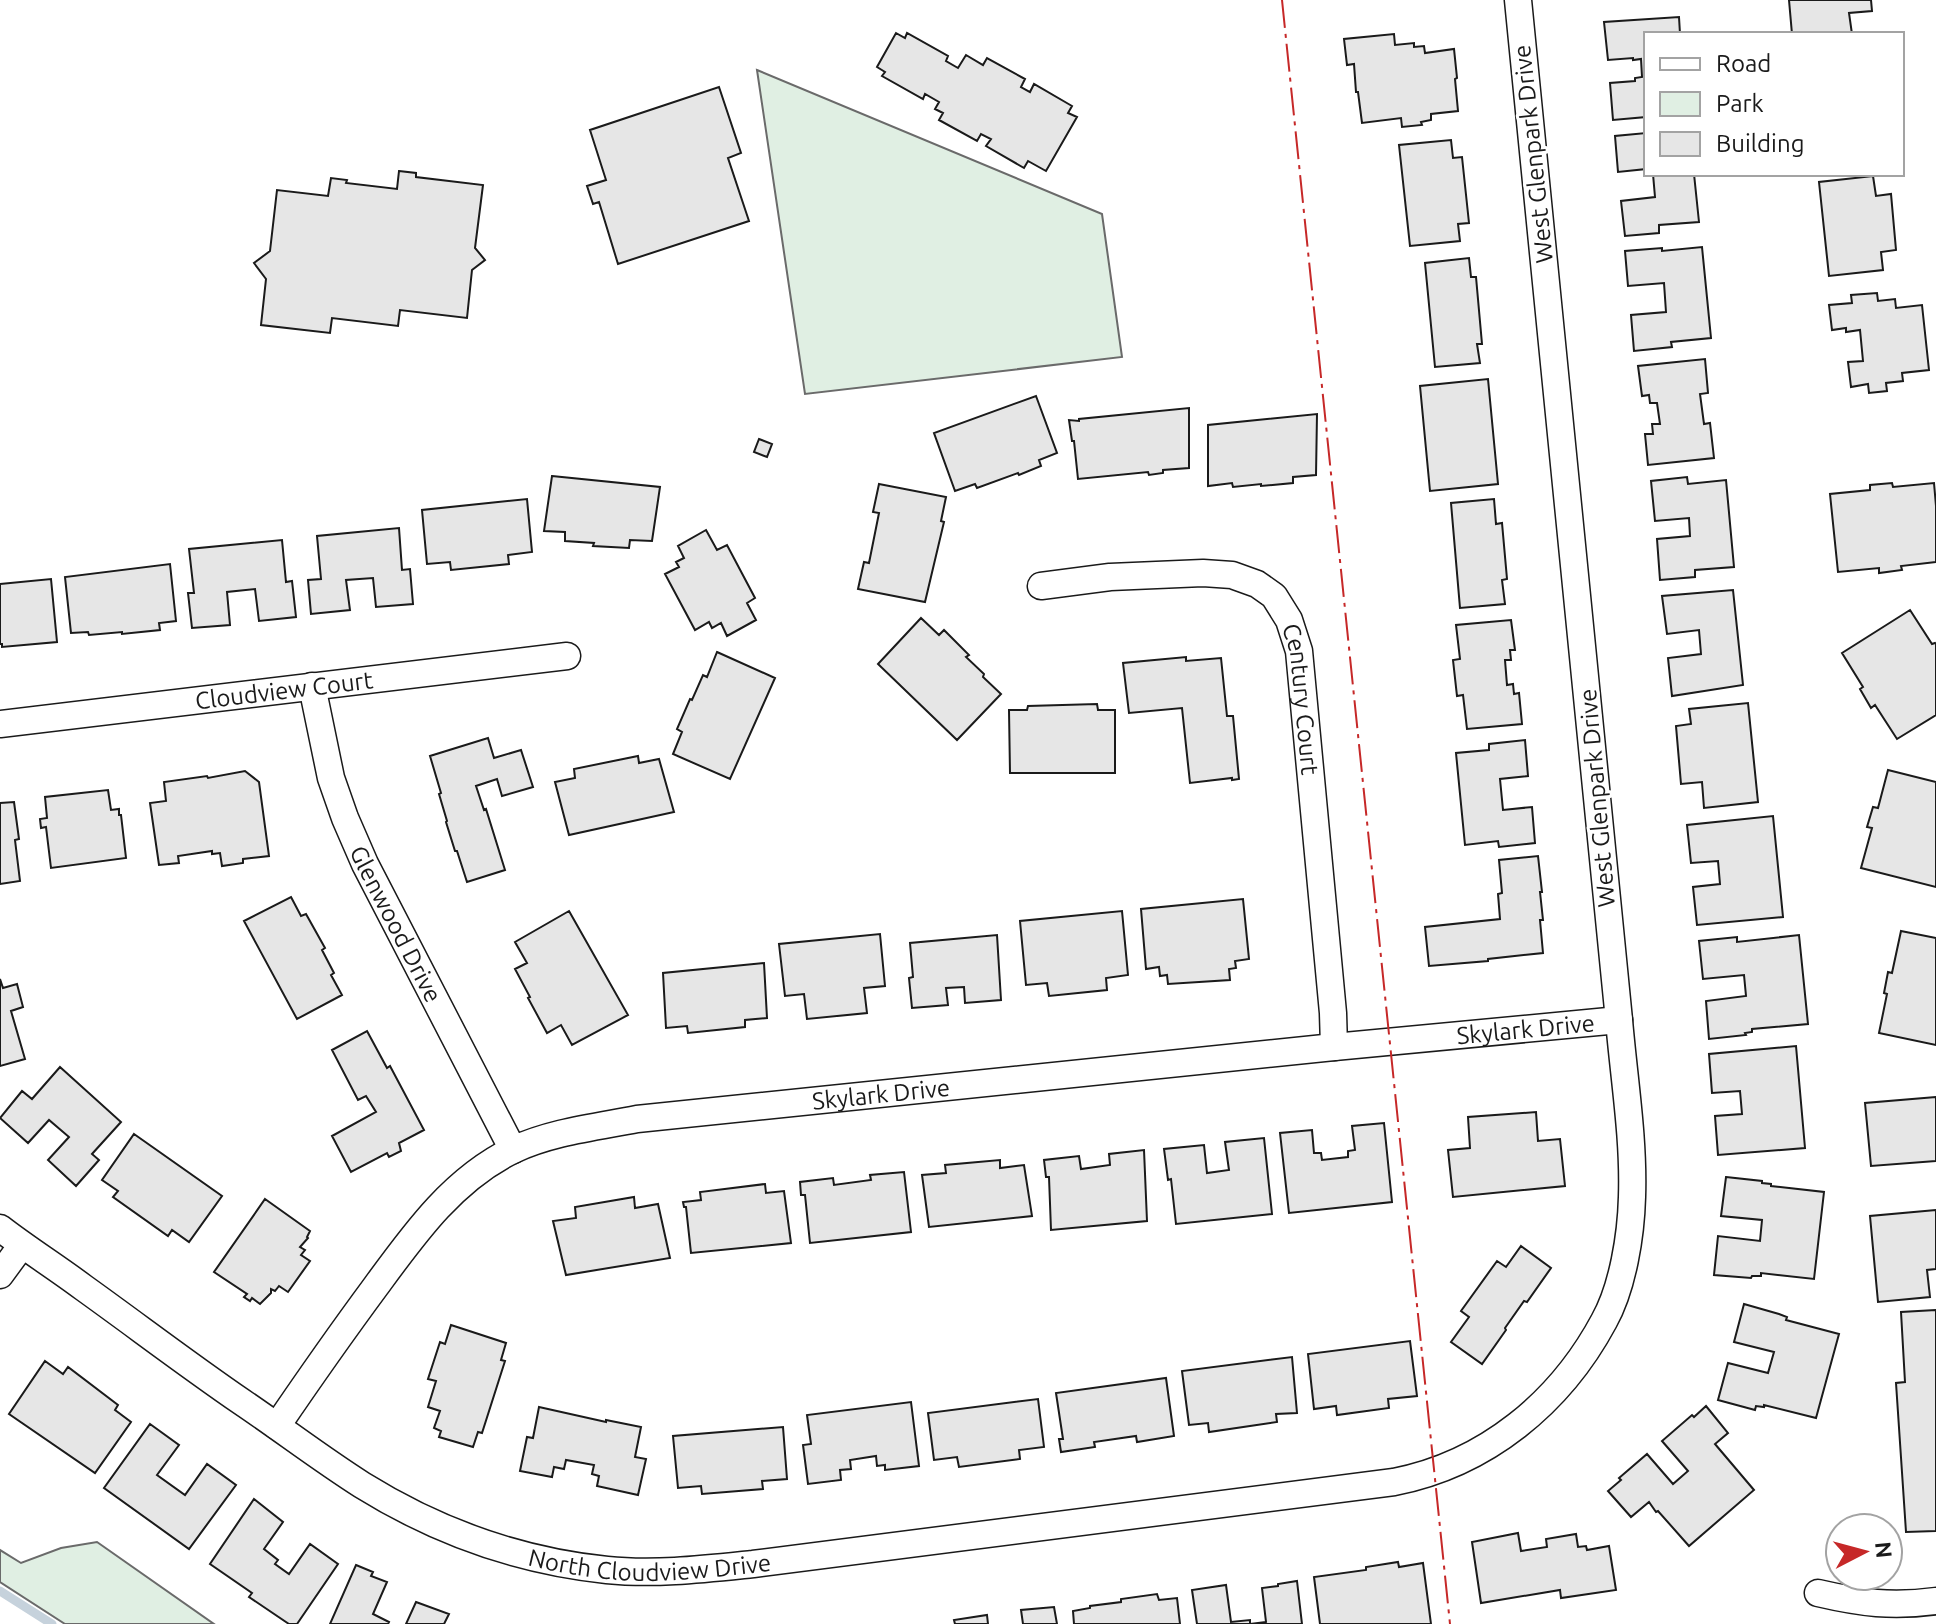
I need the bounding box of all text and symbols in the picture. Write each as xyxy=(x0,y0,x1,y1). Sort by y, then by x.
legend xyxy=(1644,32,1904,176)
street label: West Glenpark Drive xyxy=(1508,43,1558,265)
text: Road xyxy=(1716,50,1771,77)
text: Park xyxy=(1716,90,1764,117)
text: Building xyxy=(1716,130,1804,157)
street label: Century Court xyxy=(1277,620,1324,777)
street label: Cloudview Court xyxy=(194,666,375,714)
street label: West Glenpark Drive xyxy=(1574,688,1620,908)
street label: Glenwood Drive xyxy=(345,842,448,1007)
street label: Skylark Drive xyxy=(1455,1009,1596,1049)
street label: Skylark Drive xyxy=(811,1073,951,1114)
north arrow xyxy=(1824,1512,1904,1592)
text: N xyxy=(1871,1540,1898,1559)
street label: North Cloudview Drive xyxy=(526,1543,772,1585)

